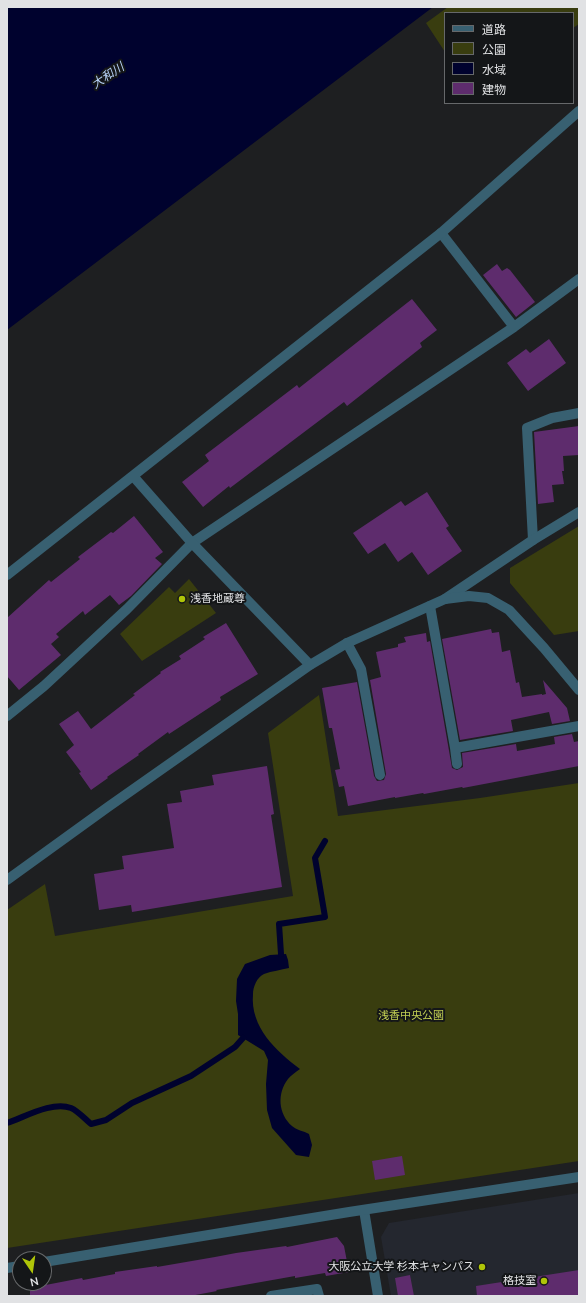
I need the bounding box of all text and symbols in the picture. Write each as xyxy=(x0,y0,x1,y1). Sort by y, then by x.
legend xyxy=(444,12,574,104)
text: 道路 xyxy=(482,22,506,37)
text: 公園 xyxy=(482,42,506,57)
water label: 大和川 xyxy=(89,60,127,92)
text: 水域 xyxy=(482,62,506,77)
text: 建物 xyxy=(482,82,506,97)
place label: 浅香地蔵尊 xyxy=(190,592,245,606)
marker: 浅香地蔵尊 xyxy=(177,594,187,604)
park label: 浅香中央公園 xyxy=(378,1009,444,1023)
north arrow xyxy=(12,1251,52,1291)
place label: 大阪公立大学 杉本キャンパス xyxy=(328,1260,474,1274)
marker: 大阪公立大学 杉本キャンパス xyxy=(477,1262,487,1272)
text: N xyxy=(29,1274,40,1289)
place label: 格技室 xyxy=(503,1274,536,1288)
marker: 格技室 xyxy=(539,1276,549,1286)

